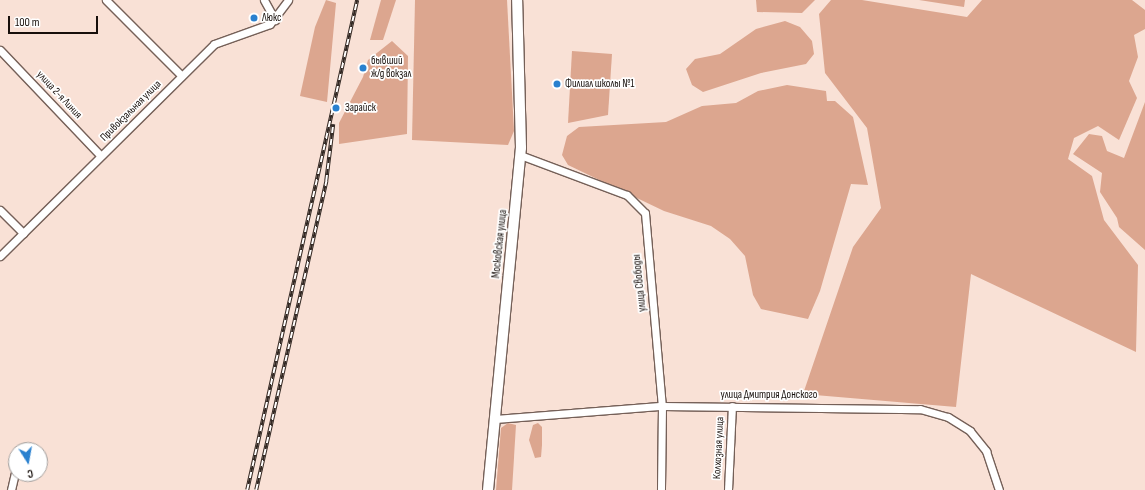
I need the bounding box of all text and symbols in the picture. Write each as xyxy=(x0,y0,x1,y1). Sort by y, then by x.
scale bar xyxy=(10,8,100,34)
place label: Люкс xyxy=(262,11,281,25)
marker: Люкс xyxy=(249,13,259,23)
text: 100 m xyxy=(15,15,40,30)
place label: бывший ж/д вокзал xyxy=(371,55,411,81)
marker: бывший ж/д вокзал xyxy=(358,63,368,73)
street label: улица 2-я Линия xyxy=(34,68,84,122)
place label: Филиал школы №1 xyxy=(565,77,634,91)
street label: Привокзальная улица xyxy=(98,78,164,144)
marker: Филиал школы №1 xyxy=(552,79,562,89)
place label: Зарайск xyxy=(345,101,376,115)
marker: Зарайск xyxy=(330,102,342,114)
street label: Московская улица xyxy=(490,209,510,279)
street label: улица Свободы xyxy=(630,254,650,312)
street label: улица Дмитрия Донского xyxy=(721,388,817,402)
street label: Колхозная улица xyxy=(711,417,727,479)
north arrow xyxy=(8,442,48,482)
text: С xyxy=(26,466,34,480)

